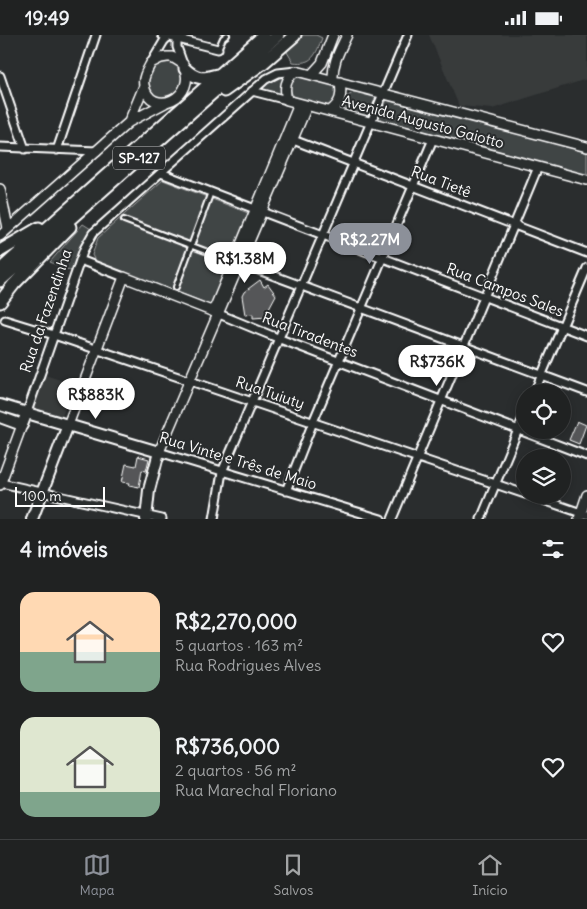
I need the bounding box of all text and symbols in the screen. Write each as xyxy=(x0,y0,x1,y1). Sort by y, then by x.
text: 19:49 xyxy=(25,6,70,30)
street label: Avenida Augusto Gaiotto xyxy=(340,91,506,152)
road number: SP-127 xyxy=(113,147,165,169)
street label: Rua Tietê xyxy=(409,161,474,202)
pin: R$2.27M xyxy=(324,223,416,265)
text: R$2.27M xyxy=(340,229,400,249)
pin: R$1.38M xyxy=(199,241,291,284)
street label: Rua da Fazendinha xyxy=(15,246,76,375)
text: R$1.38M xyxy=(215,248,275,268)
street label: Rua Campos Sales xyxy=(444,258,567,321)
street label: Rua Tiradentes xyxy=(260,308,361,362)
pin: R$736K xyxy=(396,345,478,387)
text: R$736K xyxy=(409,351,465,371)
street label: Rua Tuiuty xyxy=(233,372,307,413)
pin: R$883K xyxy=(55,377,137,420)
text: R$883K xyxy=(68,384,124,404)
map controls xyxy=(516,384,571,504)
button: locate xyxy=(516,384,571,439)
street label: Rua Vinte e Três de Maio xyxy=(157,428,319,494)
button: layers xyxy=(516,449,571,504)
scale bar xyxy=(15,484,105,507)
text: 100 m xyxy=(22,487,62,505)
icon: filters xyxy=(539,535,567,563)
text: 4 imóveis xyxy=(20,536,108,563)
text: R$2,270,000 xyxy=(175,608,297,635)
icon: home xyxy=(60,612,120,672)
icon: heart xyxy=(539,628,567,656)
text: 5 quartos · 163 m² xyxy=(175,635,303,655)
text: Rua Rodrigues Alves xyxy=(175,655,321,675)
text: R$736,000 xyxy=(175,733,280,760)
icon: home xyxy=(60,737,120,797)
icon: heart xyxy=(539,753,567,781)
text: 2 quartos · 56 m² xyxy=(175,760,296,780)
text: Rua Marechal Floriano xyxy=(175,780,337,800)
tab: Mapa xyxy=(79,851,115,899)
tab: Salvos xyxy=(273,851,313,899)
tab: Início xyxy=(472,851,508,899)

